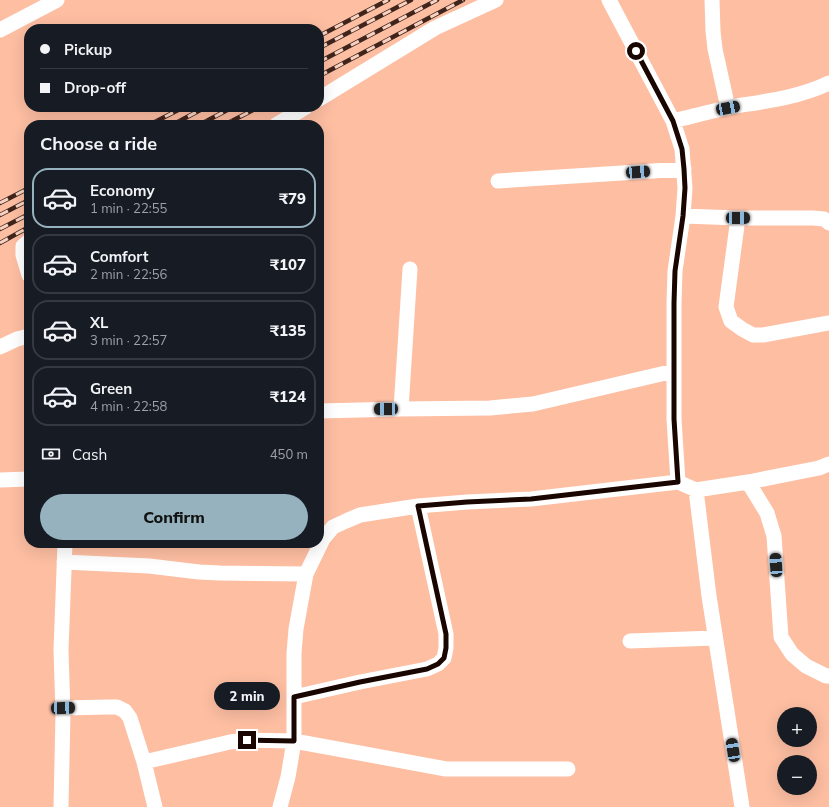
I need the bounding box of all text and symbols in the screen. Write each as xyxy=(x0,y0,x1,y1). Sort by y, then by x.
text: Pickup xyxy=(64,40,112,59)
route start xyxy=(627,42,645,60)
text: Drop-off xyxy=(64,78,126,97)
car xyxy=(715,100,741,116)
text: Choose a ride xyxy=(40,132,157,155)
car xyxy=(626,165,650,179)
icon: car xyxy=(42,180,78,216)
text: Economy xyxy=(90,181,155,200)
text: ₹79 xyxy=(279,189,306,208)
text: 1 min · 22:55 xyxy=(90,200,167,216)
car xyxy=(726,212,750,224)
icon: car xyxy=(42,246,78,282)
text: Comfort xyxy=(90,247,148,266)
text: ₹107 xyxy=(270,255,306,274)
text: 2 min · 22:56 xyxy=(90,266,167,282)
icon: car xyxy=(42,312,78,348)
text: XL xyxy=(90,313,108,332)
text: ₹135 xyxy=(270,321,306,340)
text: 3 min · 22:57 xyxy=(90,332,167,348)
icon: car xyxy=(42,378,78,414)
text: Green xyxy=(90,379,132,398)
text: ₹124 xyxy=(270,387,306,406)
text: 4 min · 22:58 xyxy=(90,398,167,414)
car xyxy=(374,403,398,415)
icon: cash xyxy=(40,443,62,465)
text: Cash xyxy=(72,445,107,464)
text: 450 m xyxy=(270,446,308,462)
button: Confirm xyxy=(40,494,308,540)
car xyxy=(769,553,783,577)
callout: 2 min xyxy=(214,682,280,710)
text: 2 min xyxy=(230,688,264,704)
car xyxy=(51,702,75,714)
map controls xyxy=(777,707,817,795)
button: + xyxy=(777,707,817,747)
route end xyxy=(238,731,256,749)
car xyxy=(725,737,741,763)
button: − xyxy=(777,755,817,795)

